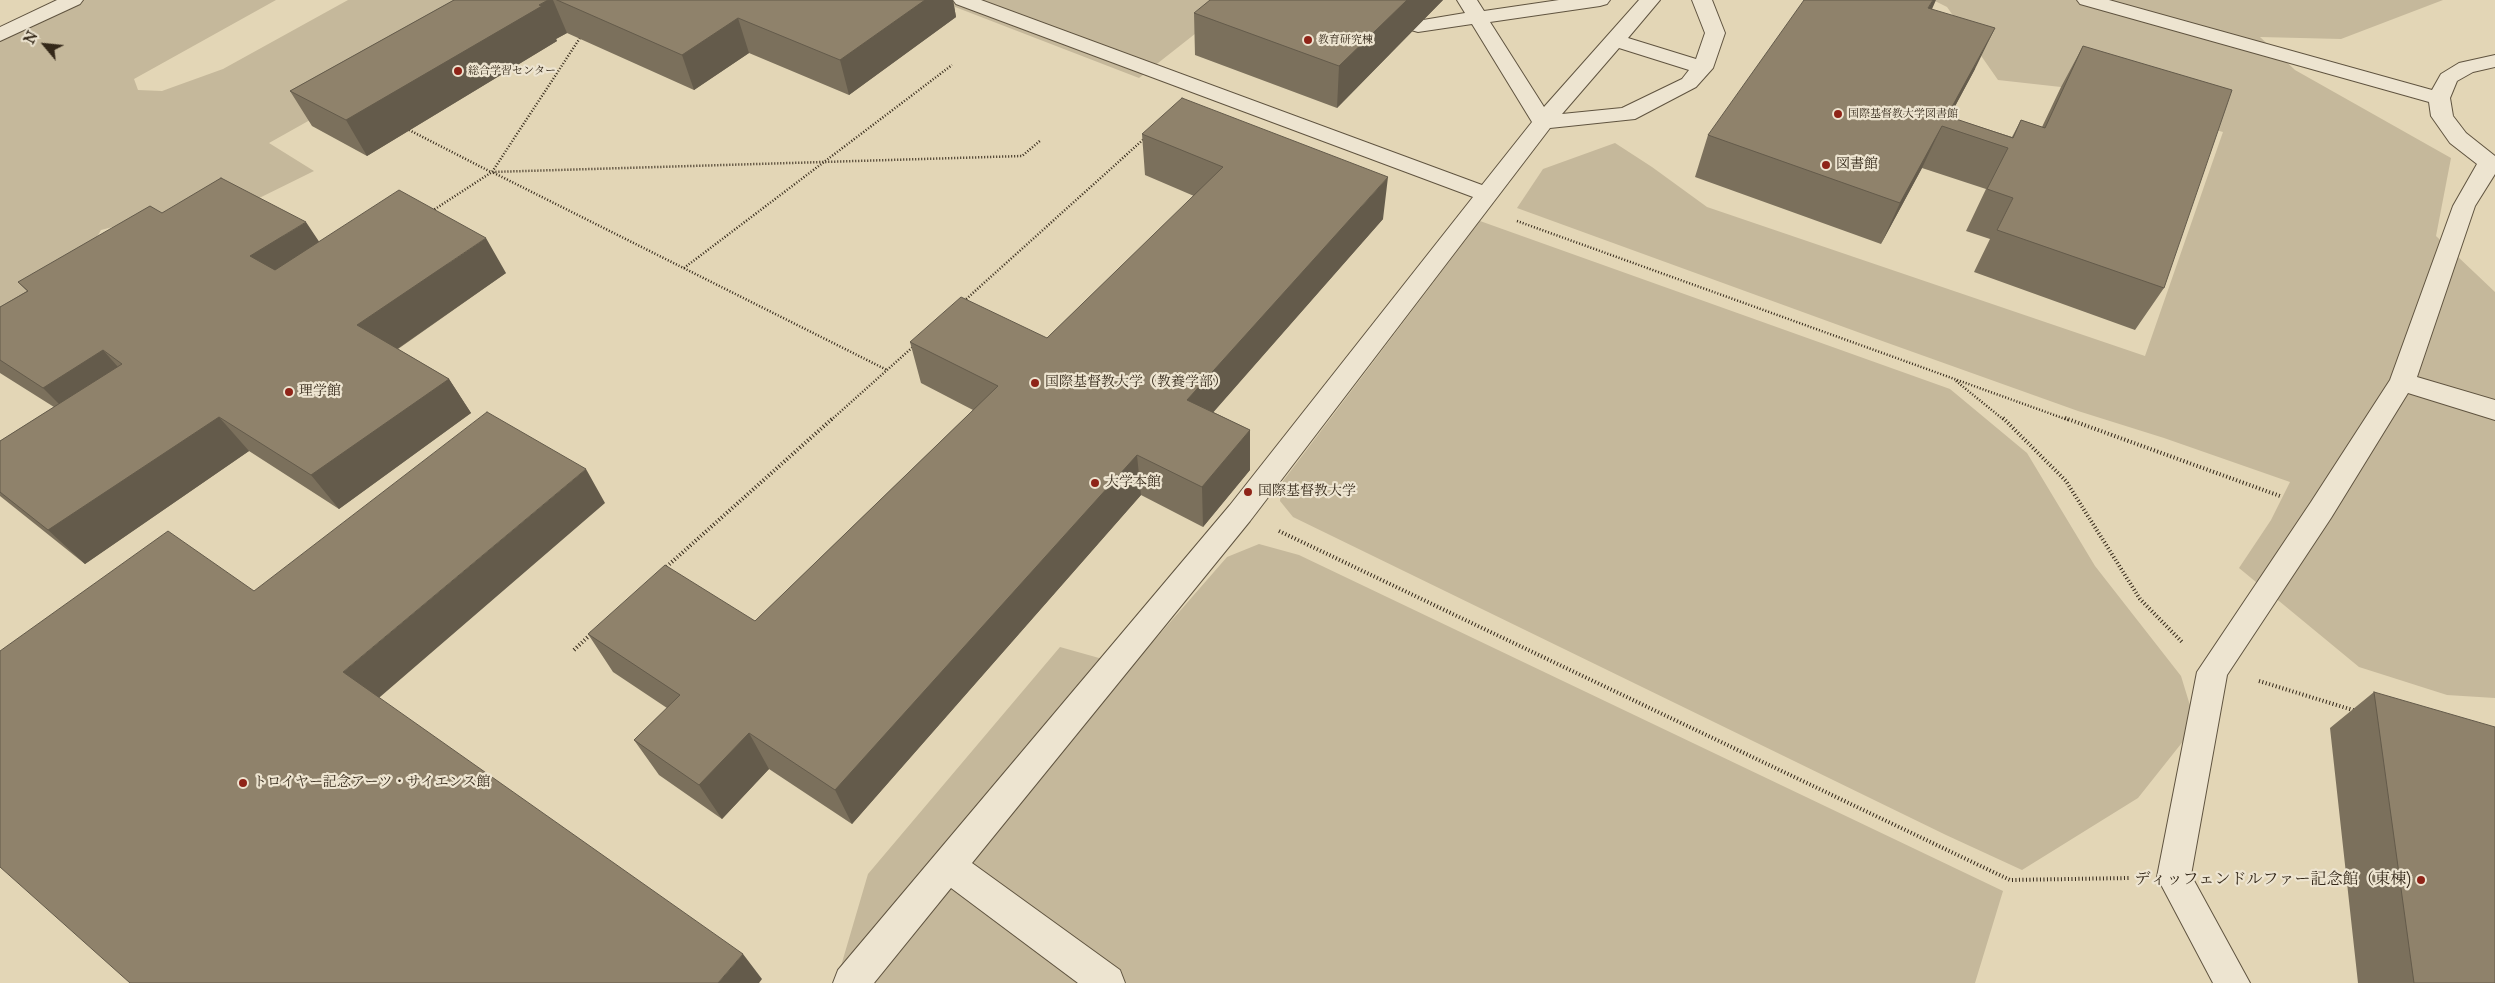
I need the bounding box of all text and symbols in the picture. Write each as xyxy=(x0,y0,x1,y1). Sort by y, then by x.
north arrow xyxy=(20,20,70,70)
text: N xyxy=(21,28,42,47)
place label: 教育研究棟 xyxy=(1318,33,1373,47)
marker: 教育研究棟 xyxy=(1302,34,1314,46)
place label: 総合学習センター xyxy=(468,64,556,78)
marker: 総合学習センター xyxy=(452,65,464,77)
place label: 国際基督教大学図書館 xyxy=(1848,107,1958,121)
marker: 国際基督教大学図書館 xyxy=(1832,108,1844,120)
place label: 図書館 xyxy=(1836,157,1878,173)
marker: 図書館 xyxy=(1820,159,1832,171)
place label: 国際基督教大学（教養学部） xyxy=(1045,375,1227,391)
marker: 国際基督教大学（教養学部） xyxy=(1029,377,1041,389)
place label: 理学館 xyxy=(299,384,341,400)
marker: 理学館 xyxy=(283,386,295,398)
place label: 大学本館 xyxy=(1105,475,1161,491)
marker: 大学本館 xyxy=(1089,477,1101,489)
place label: 国際基督教大学 xyxy=(1258,484,1356,500)
marker: 国際基督教大学 xyxy=(1242,486,1254,498)
place label: トロイヤー記念アーツ・サイエンス館 xyxy=(253,775,491,791)
marker: トロイヤー記念アーツ・サイエンス館 xyxy=(237,777,249,789)
place label: ディッフェンドルファー記念館（東棟) xyxy=(2134,870,2411,890)
marker: ディッフェンドルファー記念館（東棟) xyxy=(2415,874,2427,886)

